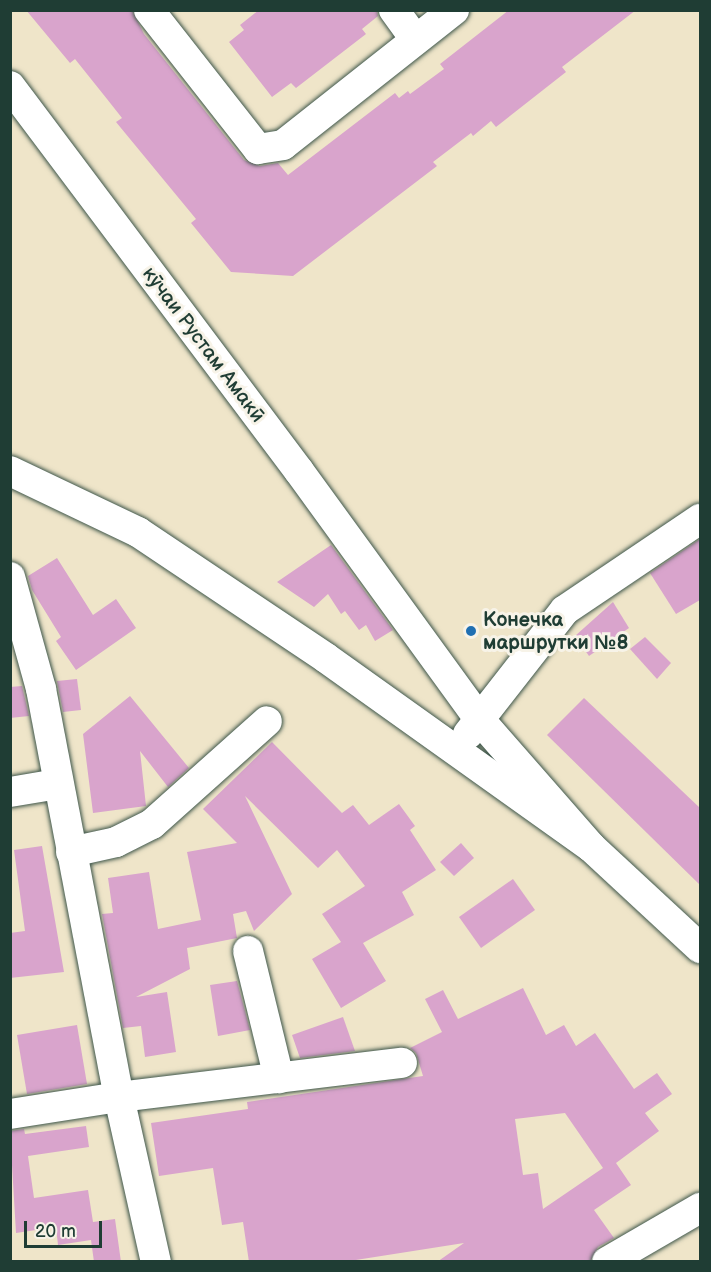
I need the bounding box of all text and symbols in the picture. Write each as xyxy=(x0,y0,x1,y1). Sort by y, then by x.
street label: кӯчаи Рустам Амакӣ xyxy=(137,263,269,427)
place label: Конечка маршрутки №8 xyxy=(483,608,628,655)
marker: Конечка маршрутки №8 xyxy=(464,624,478,638)
scale bar xyxy=(27,1209,105,1247)
text: 20 m xyxy=(35,1221,76,1242)

